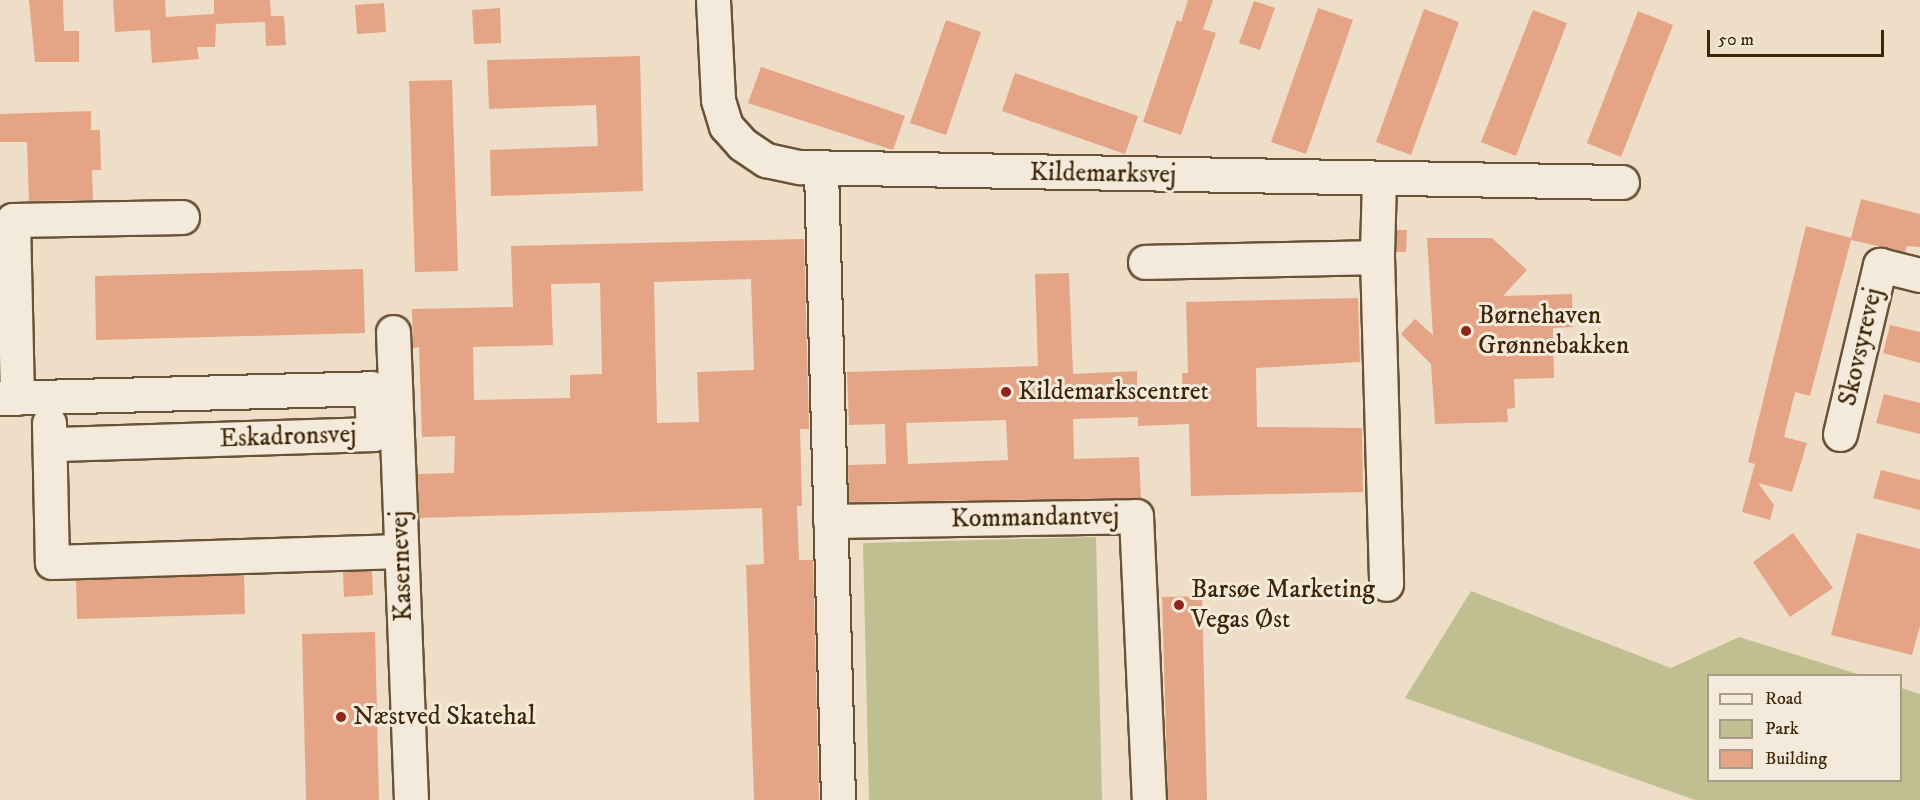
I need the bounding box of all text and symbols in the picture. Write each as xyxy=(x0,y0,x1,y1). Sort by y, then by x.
scale bar xyxy=(1710,18,1887,56)
text: 50 m xyxy=(1718,29,1754,51)
street label: Kildemarksvej xyxy=(1029,157,1177,191)
street label: Skovsyrevej xyxy=(1832,285,1890,409)
place label: Børnehaven Grønnebakken xyxy=(1478,300,1629,362)
marker: Børnehaven Grønnebakken xyxy=(1459,324,1473,338)
place label: Kildemarkscentret xyxy=(1018,376,1209,408)
marker: Kildemarkscentret xyxy=(999,385,1013,399)
street label: Eskadronsvej xyxy=(219,419,357,455)
street label: Kommandantvej xyxy=(951,501,1119,535)
street label: Kasernevej xyxy=(384,510,420,622)
place label: Barsøe Marketing Vegas Øst xyxy=(1191,574,1375,636)
marker: Barsøe Marketing Vegas Øst xyxy=(1172,598,1186,612)
legend xyxy=(1707,674,1902,782)
text: Road xyxy=(1765,688,1802,710)
place label: Næstved Skatehal xyxy=(353,701,535,733)
marker: Næstved Skatehal xyxy=(334,710,348,724)
text: Park xyxy=(1765,718,1799,740)
text: Building xyxy=(1765,748,1827,770)

